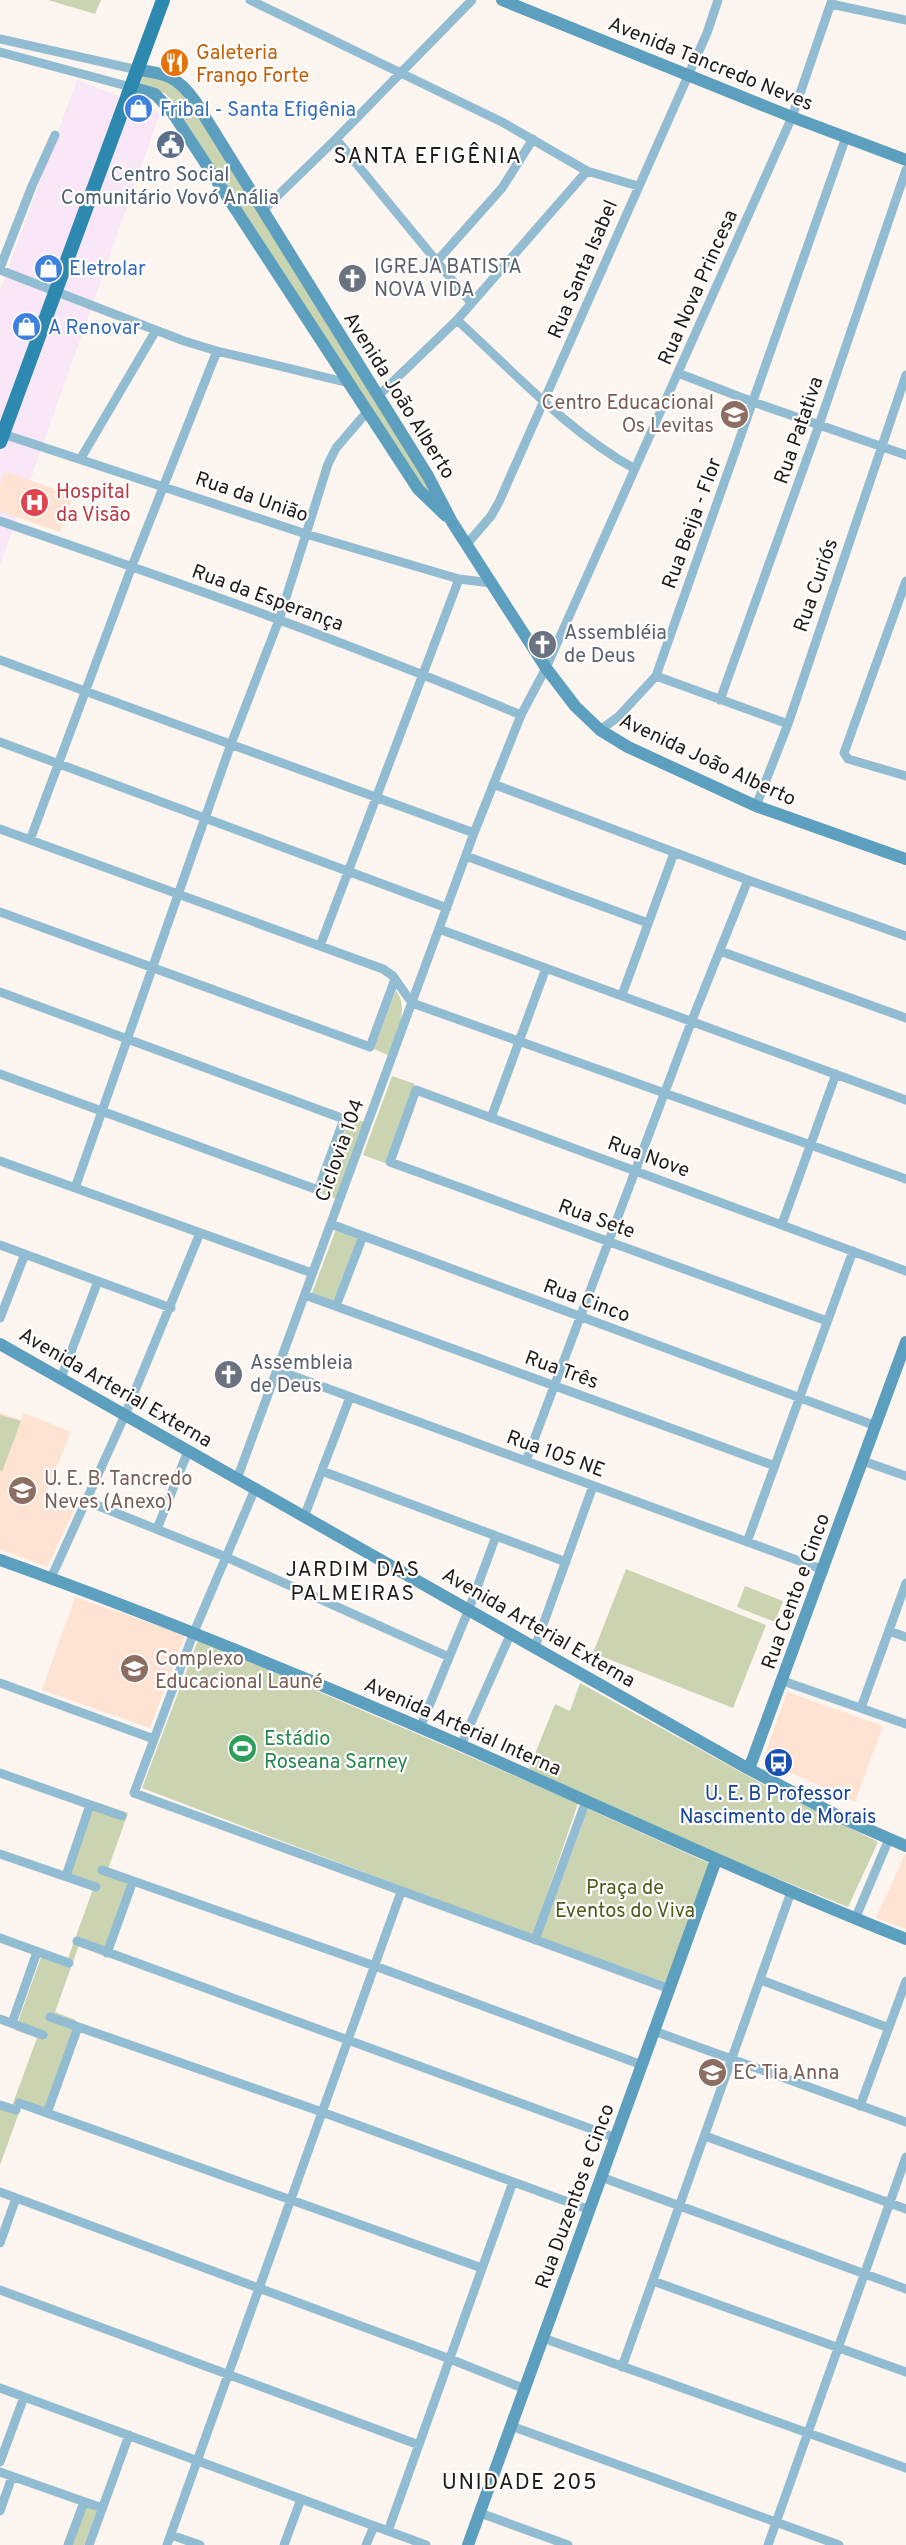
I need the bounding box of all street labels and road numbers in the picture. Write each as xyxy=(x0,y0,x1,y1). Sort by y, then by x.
street label: Avenida Tancredo Neves xyxy=(604,12,816,118)
street label: Rua Santa Isabel xyxy=(543,196,625,343)
street label: Rua Nova Princesa xyxy=(653,206,745,370)
street label: Avenida João Alberto xyxy=(336,308,460,484)
street label: Rua Patativa xyxy=(769,373,830,488)
street label: Rua Beija - Flor xyxy=(657,454,729,593)
street label: Rua da União xyxy=(191,466,311,529)
street label: Rua Curiós xyxy=(789,535,845,636)
street label: Rua da Esperança xyxy=(188,559,347,638)
street label: Avenida João Alberto xyxy=(615,708,800,813)
street label: Ciclovia 104 xyxy=(310,1096,371,1206)
street label: Rua Nove xyxy=(604,1131,693,1185)
street label: Rua Sete xyxy=(554,1194,638,1246)
street label: Rua Cinco xyxy=(539,1274,633,1330)
street label: Avenida Arterial Externa xyxy=(14,1323,216,1455)
street label: Rua Três xyxy=(521,1346,602,1396)
street label: Rua 105 NE xyxy=(502,1425,608,1485)
street label: Rua Cento e Cinco xyxy=(757,1510,837,1673)
street label: Avenida Arterial Externa xyxy=(437,1563,639,1695)
street label: Avenida Arterial Interna xyxy=(359,1673,565,1783)
street label: Rua Duzentos e Cinco xyxy=(530,2101,621,2293)

